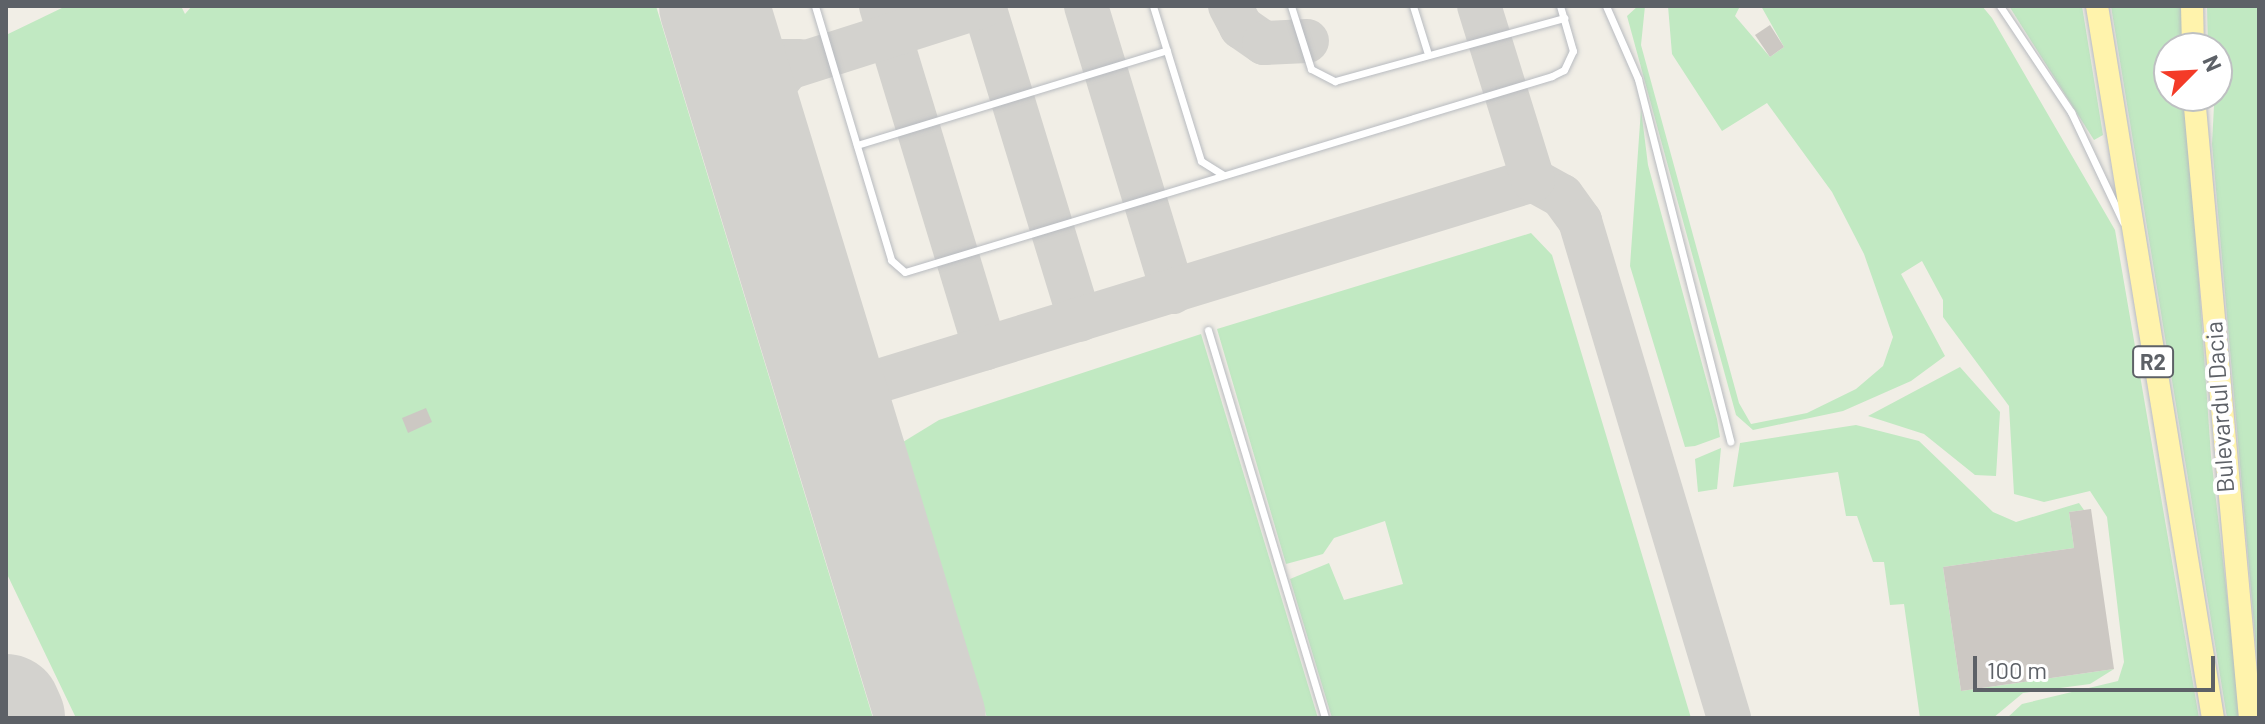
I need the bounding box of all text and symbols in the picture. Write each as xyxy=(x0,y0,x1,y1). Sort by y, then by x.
north arrow xyxy=(2153,32,2233,112)
text: N xyxy=(2198,51,2228,75)
street label: Bulevardul Dacia xyxy=(2199,320,2239,494)
road number: R2 xyxy=(2131,344,2175,380)
scale bar xyxy=(1977,640,2219,690)
text: 100 m xyxy=(1987,655,2047,684)

